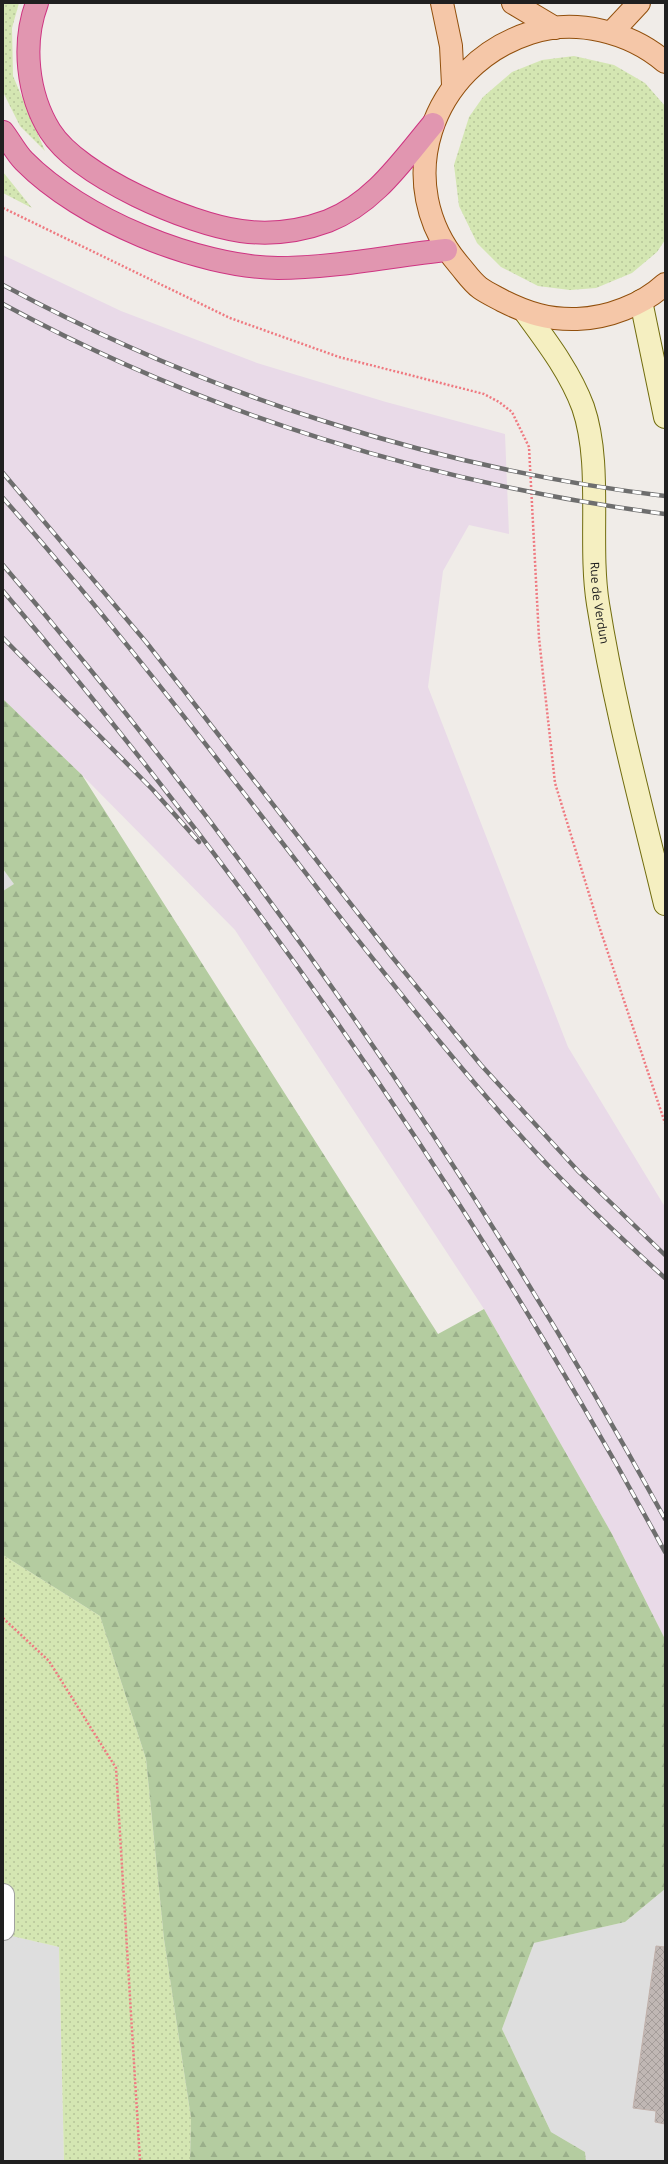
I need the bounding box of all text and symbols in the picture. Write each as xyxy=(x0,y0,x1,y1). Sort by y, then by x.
street label: Rue de Verdun xyxy=(586,562,614,645)

